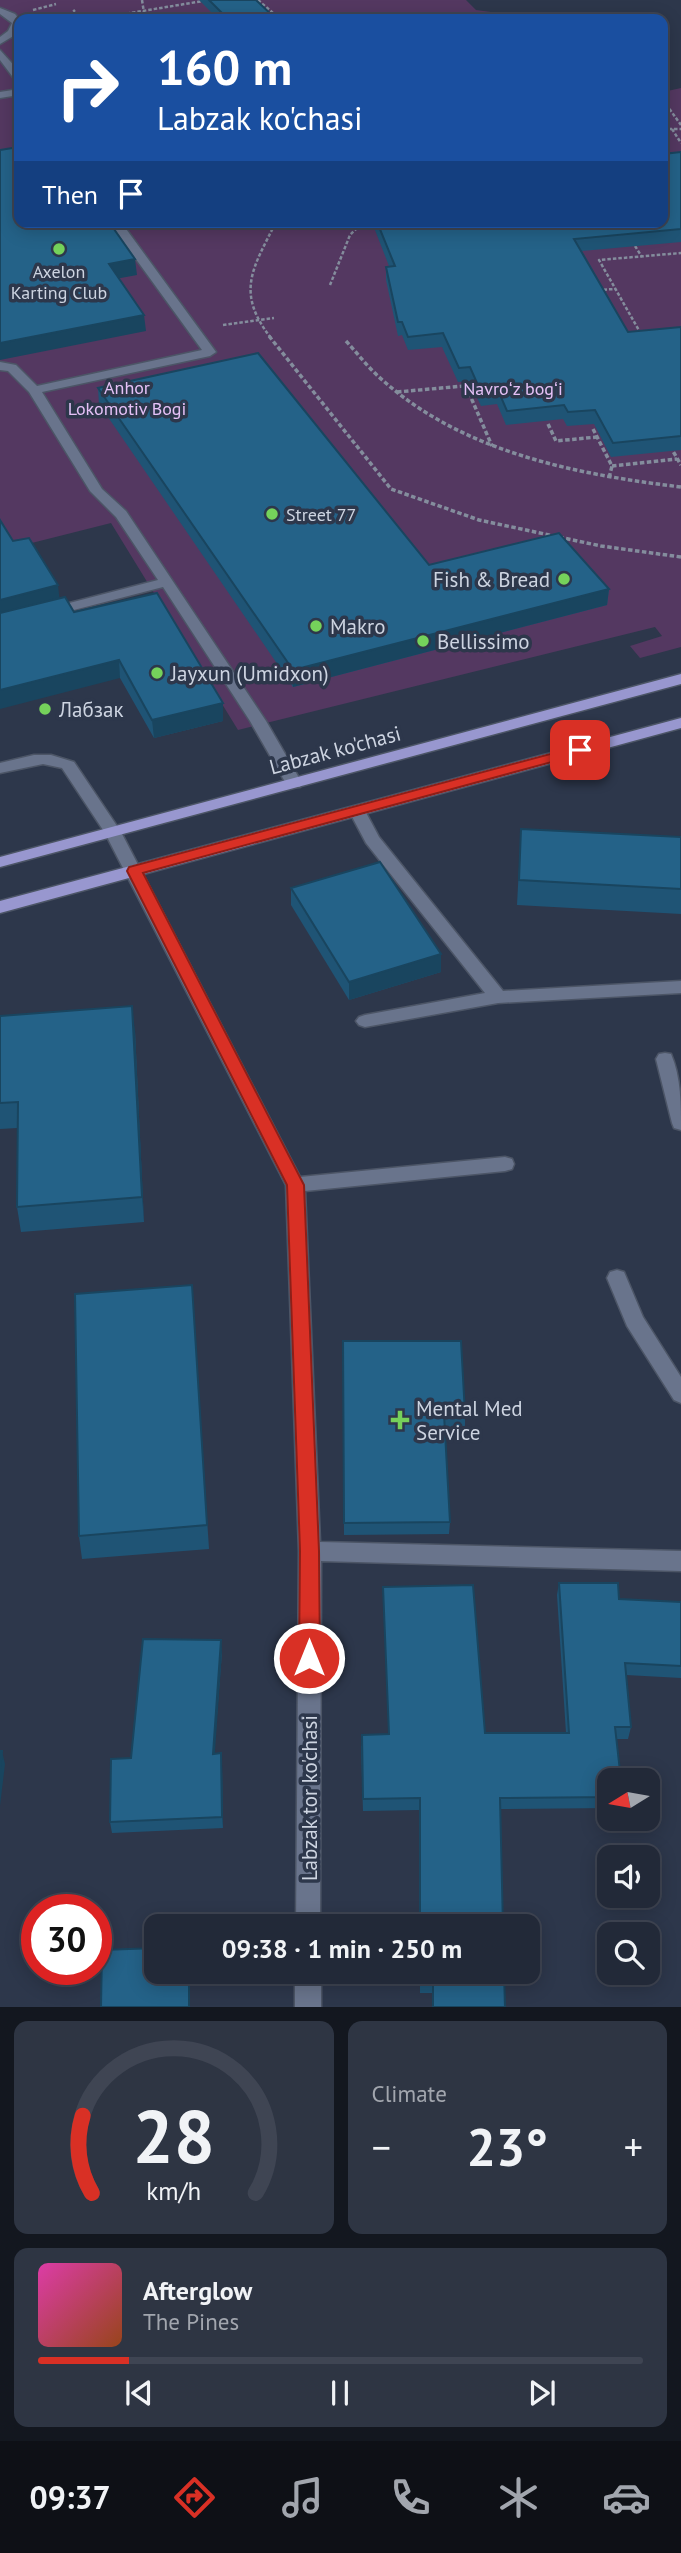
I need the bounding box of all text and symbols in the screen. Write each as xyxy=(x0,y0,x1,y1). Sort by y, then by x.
text: 160 m xyxy=(157,35,292,99)
icon: right xyxy=(42,42,133,133)
text: Labzak ko'chasi xyxy=(157,97,363,139)
icon: arrive xyxy=(112,175,150,213)
text: Then xyxy=(42,178,98,211)
marker: Axelon Karting Club xyxy=(51,241,67,257)
place label: Axelon Karting Club xyxy=(11,260,107,304)
park label: Anhor Lokomotiv Bogi xyxy=(68,376,186,420)
park label: Navroʻz bogʻi xyxy=(463,377,563,400)
place label: Street 77 xyxy=(286,503,356,526)
marker: Street 77 xyxy=(264,506,280,522)
place label: Fish & Bread xyxy=(433,566,550,593)
marker: Fish & Bread xyxy=(556,571,572,587)
place label: Makro xyxy=(330,613,385,640)
marker: Makro xyxy=(308,618,324,634)
place label: Bellissimo xyxy=(437,628,529,655)
marker: Bellissimo xyxy=(415,633,431,649)
place label: Jayxun (Umidxon) xyxy=(170,660,329,687)
marker: Jayxun (Umidxon) xyxy=(149,665,165,681)
place label: Лабзак xyxy=(58,696,124,723)
marker: Лабзак xyxy=(37,701,53,717)
street label: Labzak ko'chasi xyxy=(266,719,404,781)
pin xyxy=(550,720,610,780)
icon: arrive xyxy=(561,731,599,769)
place label: Mental Med Service xyxy=(416,1395,523,1446)
marker: Mental Med Service xyxy=(390,1410,410,1430)
position arrow xyxy=(272,1621,346,1695)
street label: Labzak tor ko'chasi xyxy=(296,1715,323,1881)
north arrow xyxy=(597,1768,660,1830)
map controls xyxy=(597,1768,660,1985)
button: sound xyxy=(597,1845,660,1908)
speed limit sign: 30 xyxy=(21,1894,112,1985)
button: search xyxy=(597,1922,660,1985)
text: 09:38 · 1 min · 250 m xyxy=(222,1932,462,1965)
text: Climate xyxy=(372,2079,447,2108)
text: 28 xyxy=(132,2090,215,2184)
text: 23° xyxy=(466,2113,548,2180)
text: − xyxy=(372,2122,391,2171)
text: + xyxy=(624,2122,643,2171)
text: km/h xyxy=(146,2175,201,2207)
text: Afterglow xyxy=(143,2274,252,2307)
text: The Pines xyxy=(143,2307,239,2336)
icon: previous xyxy=(120,2374,158,2412)
icon: pause xyxy=(321,2374,359,2412)
icon: next xyxy=(523,2374,561,2412)
icon: directions xyxy=(170,2473,219,2522)
icon: music xyxy=(278,2473,327,2522)
icon: phone xyxy=(386,2473,435,2522)
icon: climate xyxy=(494,2473,543,2522)
icon: car xyxy=(602,2473,651,2522)
text: 09:37 xyxy=(30,2476,111,2518)

